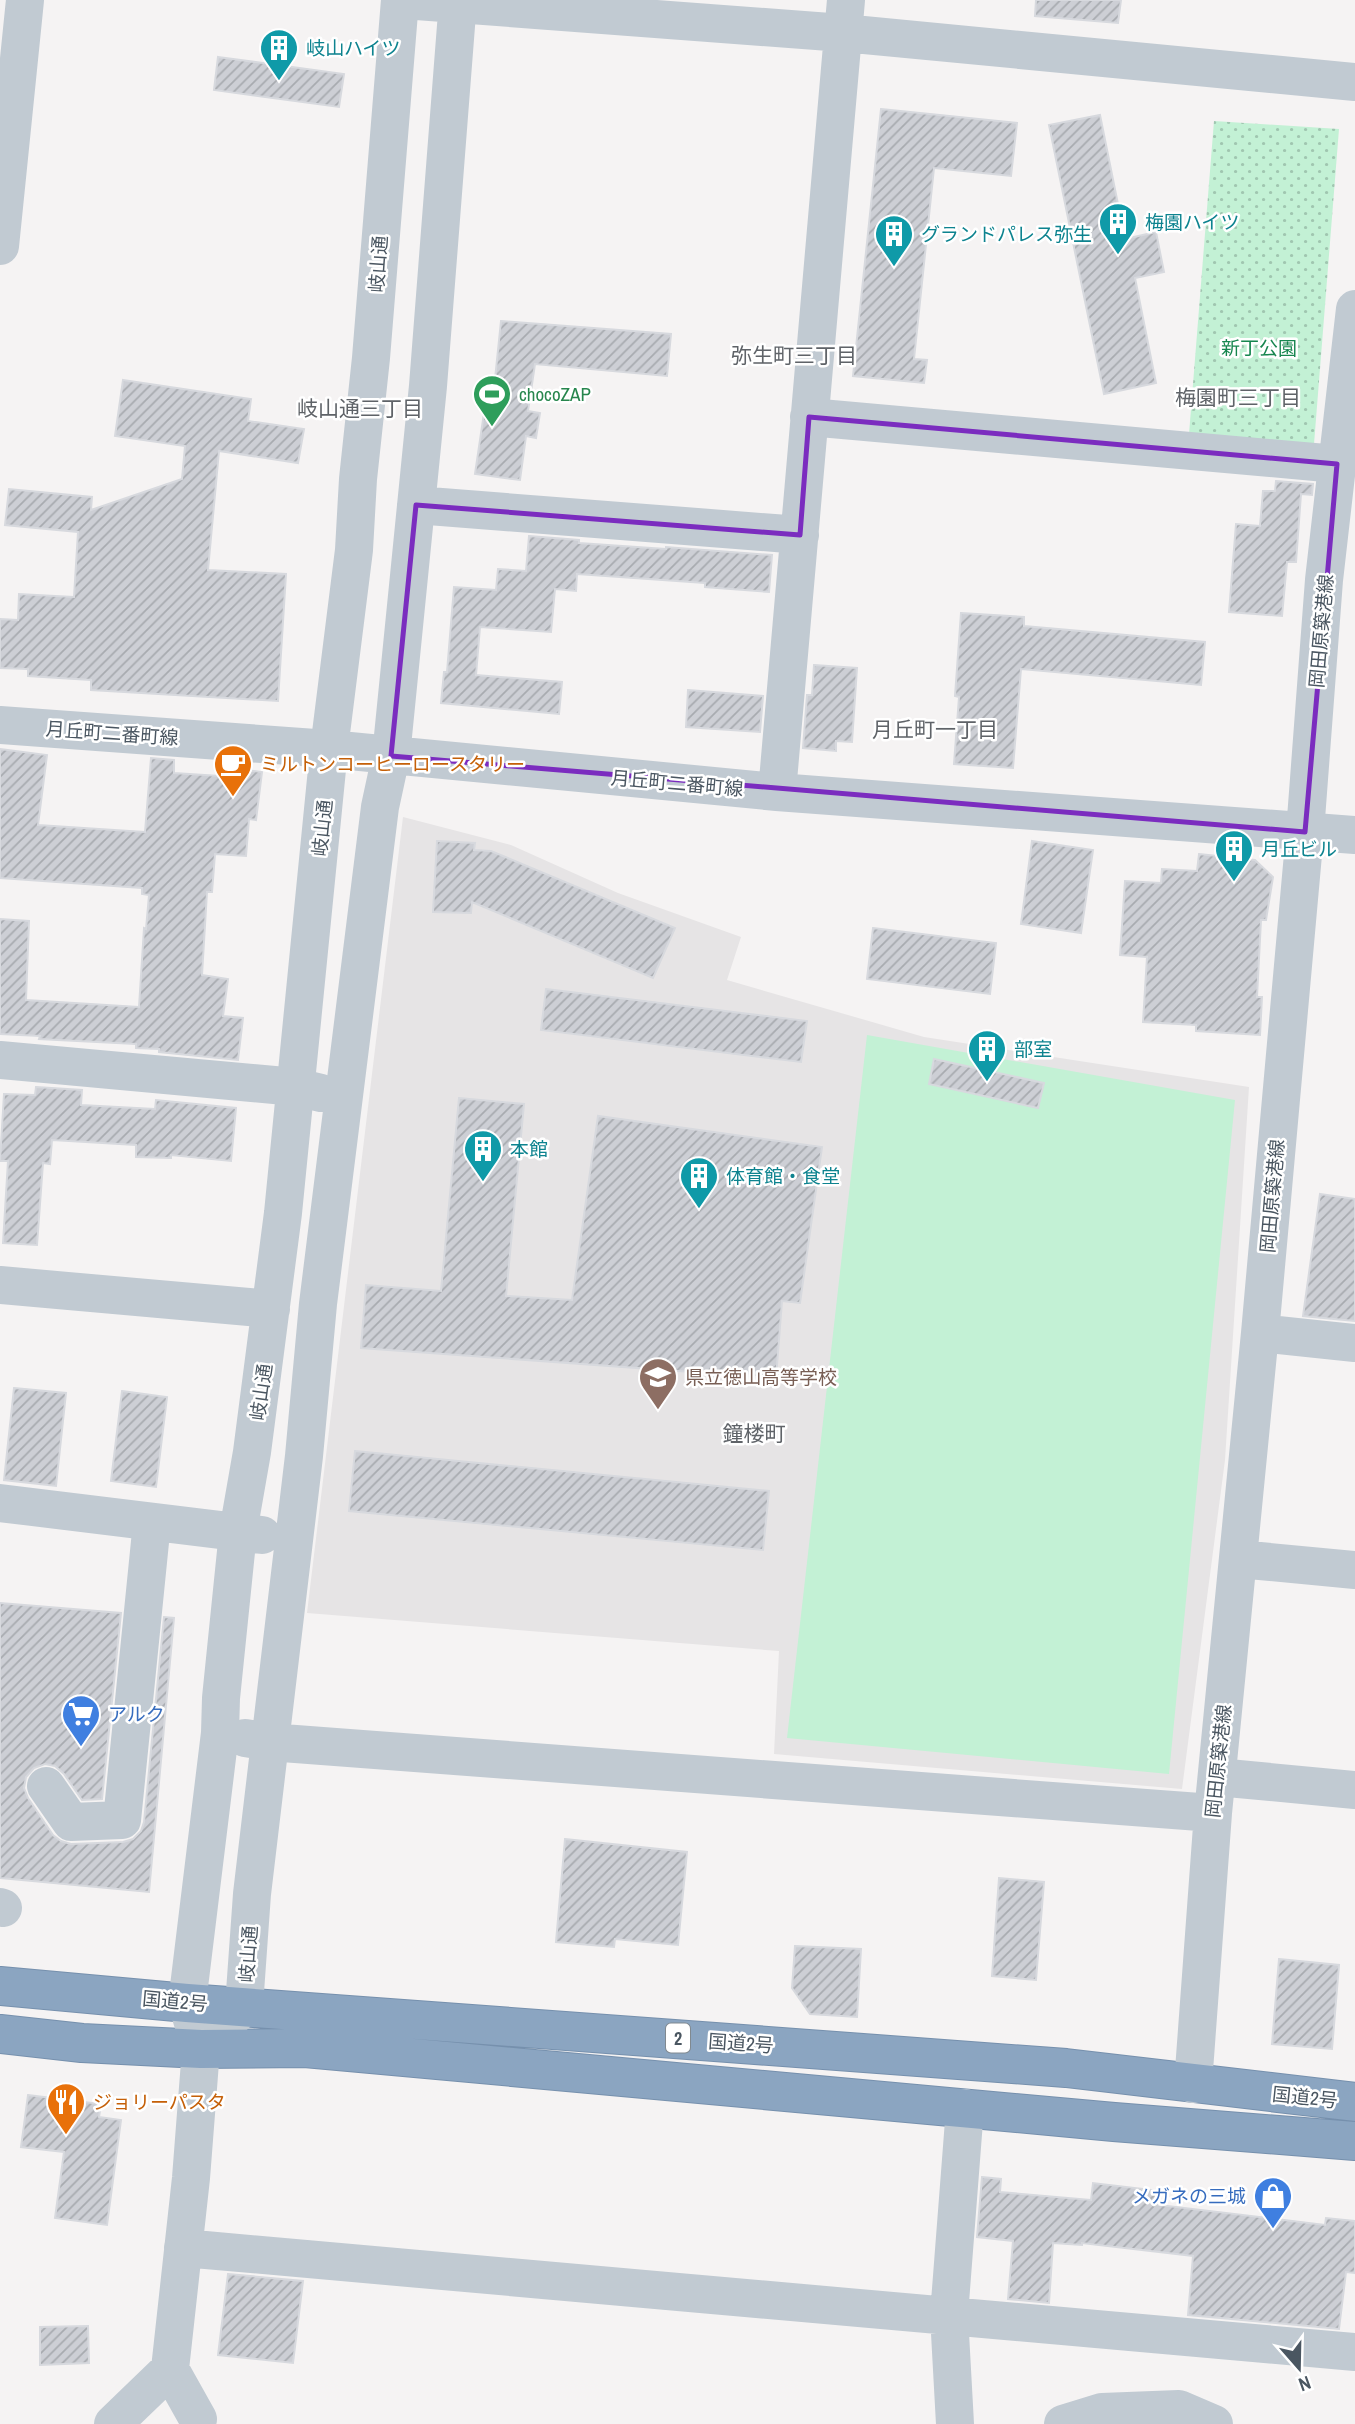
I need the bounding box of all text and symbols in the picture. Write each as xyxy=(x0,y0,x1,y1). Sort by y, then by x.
building icon: 岐山ハイツ xyxy=(258,27,300,82)
place label: 岐山ハイツ xyxy=(306,35,401,61)
building icon: 梅園ハイツ xyxy=(1097,201,1139,256)
place label: 梅園ハイツ xyxy=(1145,209,1240,235)
building icon: グランドパレス弥生 xyxy=(873,213,915,268)
place label: グランドパレス弥生 xyxy=(921,221,1092,247)
street label: 岐山通 xyxy=(363,235,393,293)
park label: 新丁公園 xyxy=(1221,335,1297,361)
district label: 弥生町三丁目 xyxy=(731,341,857,370)
sports icon: chocoZAP xyxy=(471,373,513,428)
place label: chocoZAP xyxy=(519,381,591,407)
district label: 梅園町三丁目 xyxy=(1175,383,1301,412)
district label: 岐山通三丁目 xyxy=(297,394,423,423)
street label: 岡田原築港線 xyxy=(1303,573,1339,689)
street label: 月丘町二番町線 xyxy=(45,715,179,751)
district label: 月丘町一丁目 xyxy=(872,715,998,744)
cafe icon: ミルトンコーヒーロースタリー xyxy=(212,743,254,798)
place label: ミルトンコーヒーロースタリー xyxy=(260,751,525,777)
street label: 月丘町二番町線 xyxy=(610,764,744,802)
street label: 岐山通 xyxy=(306,798,338,858)
building icon: 月丘ビル xyxy=(1213,828,1255,883)
place label: 月丘ビル xyxy=(1261,836,1337,862)
building icon: 部室 xyxy=(966,1028,1008,1083)
place label: 部室 xyxy=(1014,1036,1052,1062)
building icon: 本館 xyxy=(462,1128,504,1183)
place label: 本館 xyxy=(510,1136,548,1162)
street label: 岡田原築港線 xyxy=(1254,1138,1290,1254)
building icon: 体育館・食堂 xyxy=(678,1155,720,1210)
place label: 体育館・食堂 xyxy=(726,1163,840,1189)
school or university icon: 県立徳山高等学校 xyxy=(637,1356,679,1411)
street label: 岐山通 xyxy=(244,1362,278,1422)
place label: 県立徳山高等学校 xyxy=(685,1364,837,1390)
district label: 鐘楼町 xyxy=(723,1419,786,1448)
supermarket icon: アルク xyxy=(60,1693,102,1748)
place label: アルク xyxy=(108,1701,165,1727)
street label: 岡田原築港線 xyxy=(1199,1703,1237,1819)
street label: 岐山通 xyxy=(233,1925,263,1983)
street label: 国道2号 xyxy=(141,1985,209,2017)
road number: 2 xyxy=(666,2024,690,2052)
street label: 国道2号 xyxy=(707,2028,775,2058)
restaurant icon: ジョリーパスタ xyxy=(45,2081,87,2136)
street label: 国道2号 xyxy=(1271,2081,1339,2113)
place label: ジョリーパスタ xyxy=(93,2089,226,2115)
shop icon: メガネの三城 xyxy=(1252,2175,1294,2230)
place label: メガネの三城 xyxy=(1132,2183,1246,2209)
north arrow xyxy=(1264,2333,1334,2403)
text: N xyxy=(1295,2370,1315,2398)

